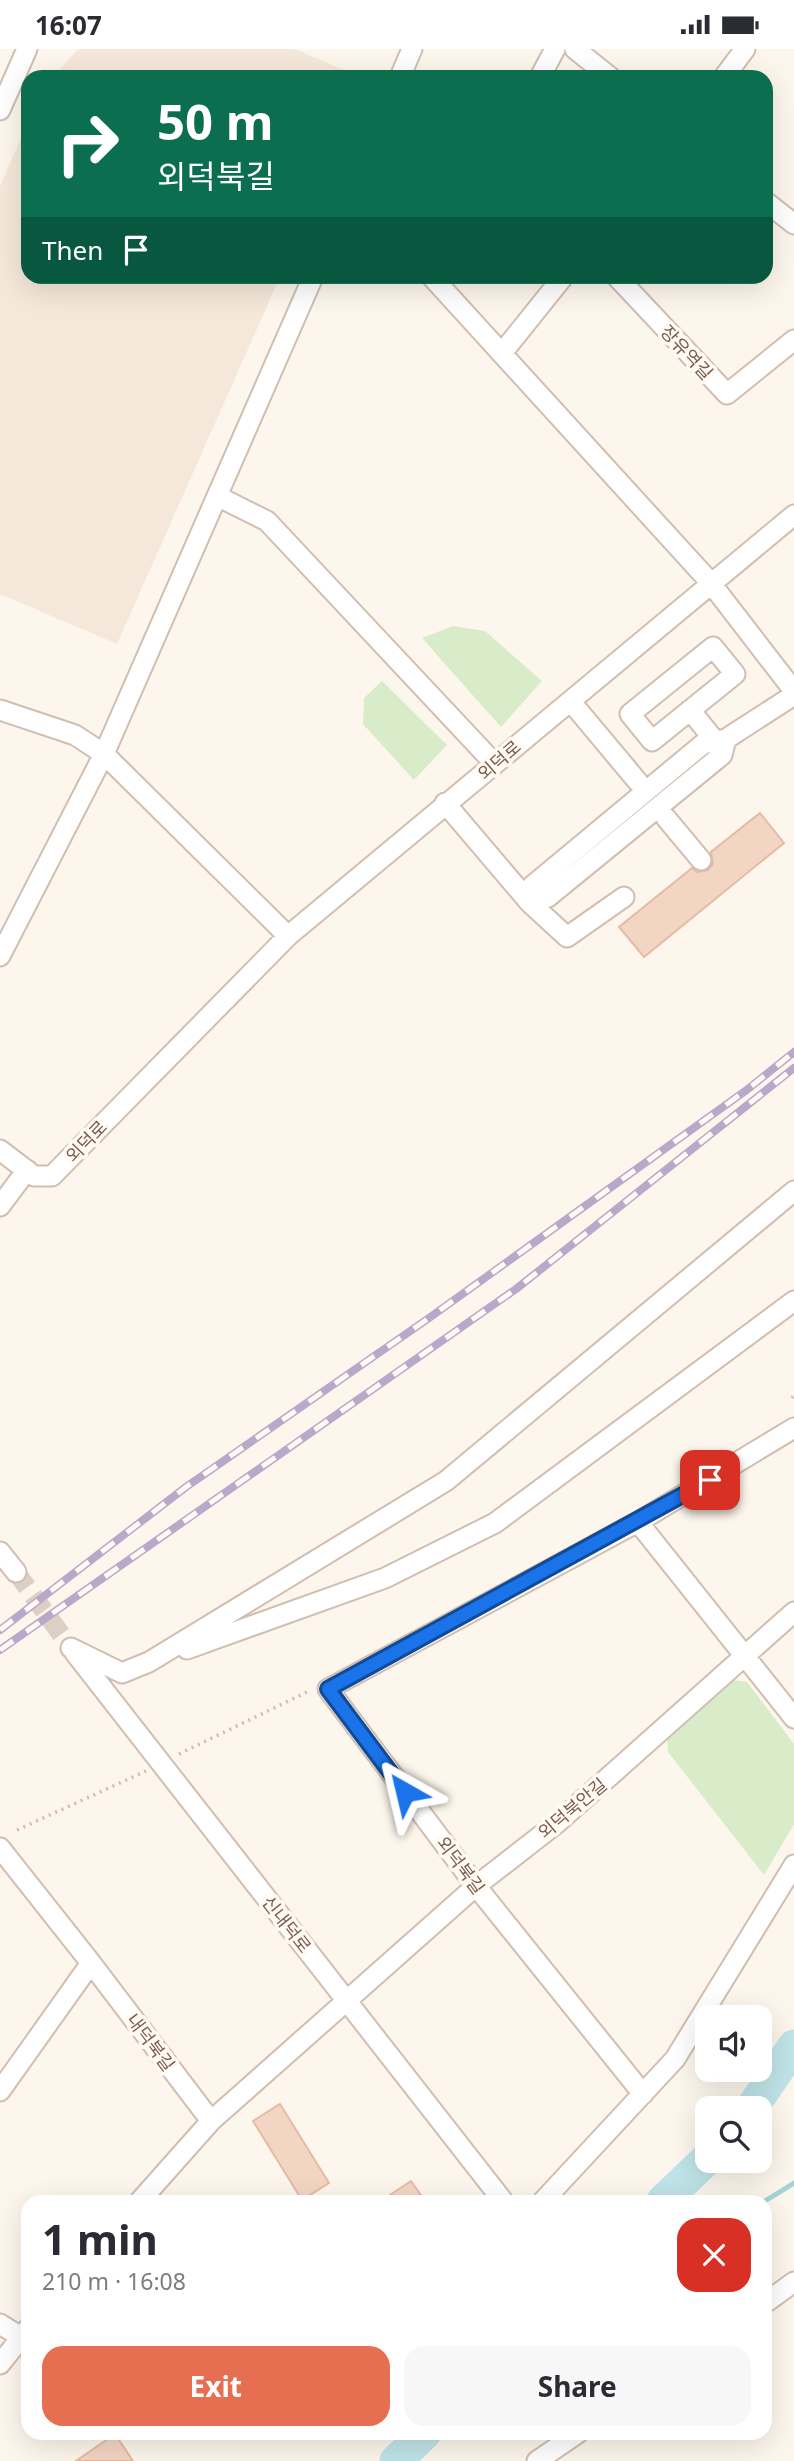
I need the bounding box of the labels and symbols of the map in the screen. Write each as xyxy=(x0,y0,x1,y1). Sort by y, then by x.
street label: 장유역길 xyxy=(656,320,718,384)
street label: 외덕로 xyxy=(472,735,526,785)
street label: 외덕로 xyxy=(60,1115,112,1167)
pin xyxy=(680,1450,740,1510)
position arrow xyxy=(368,1755,442,1829)
street label: 외덕북안길 xyxy=(533,1772,611,1844)
street label: 외덕북길 xyxy=(431,1831,491,1899)
street label: 신내덕로 xyxy=(257,1891,317,1957)
street label: 내덕북길 xyxy=(121,2008,181,2076)

